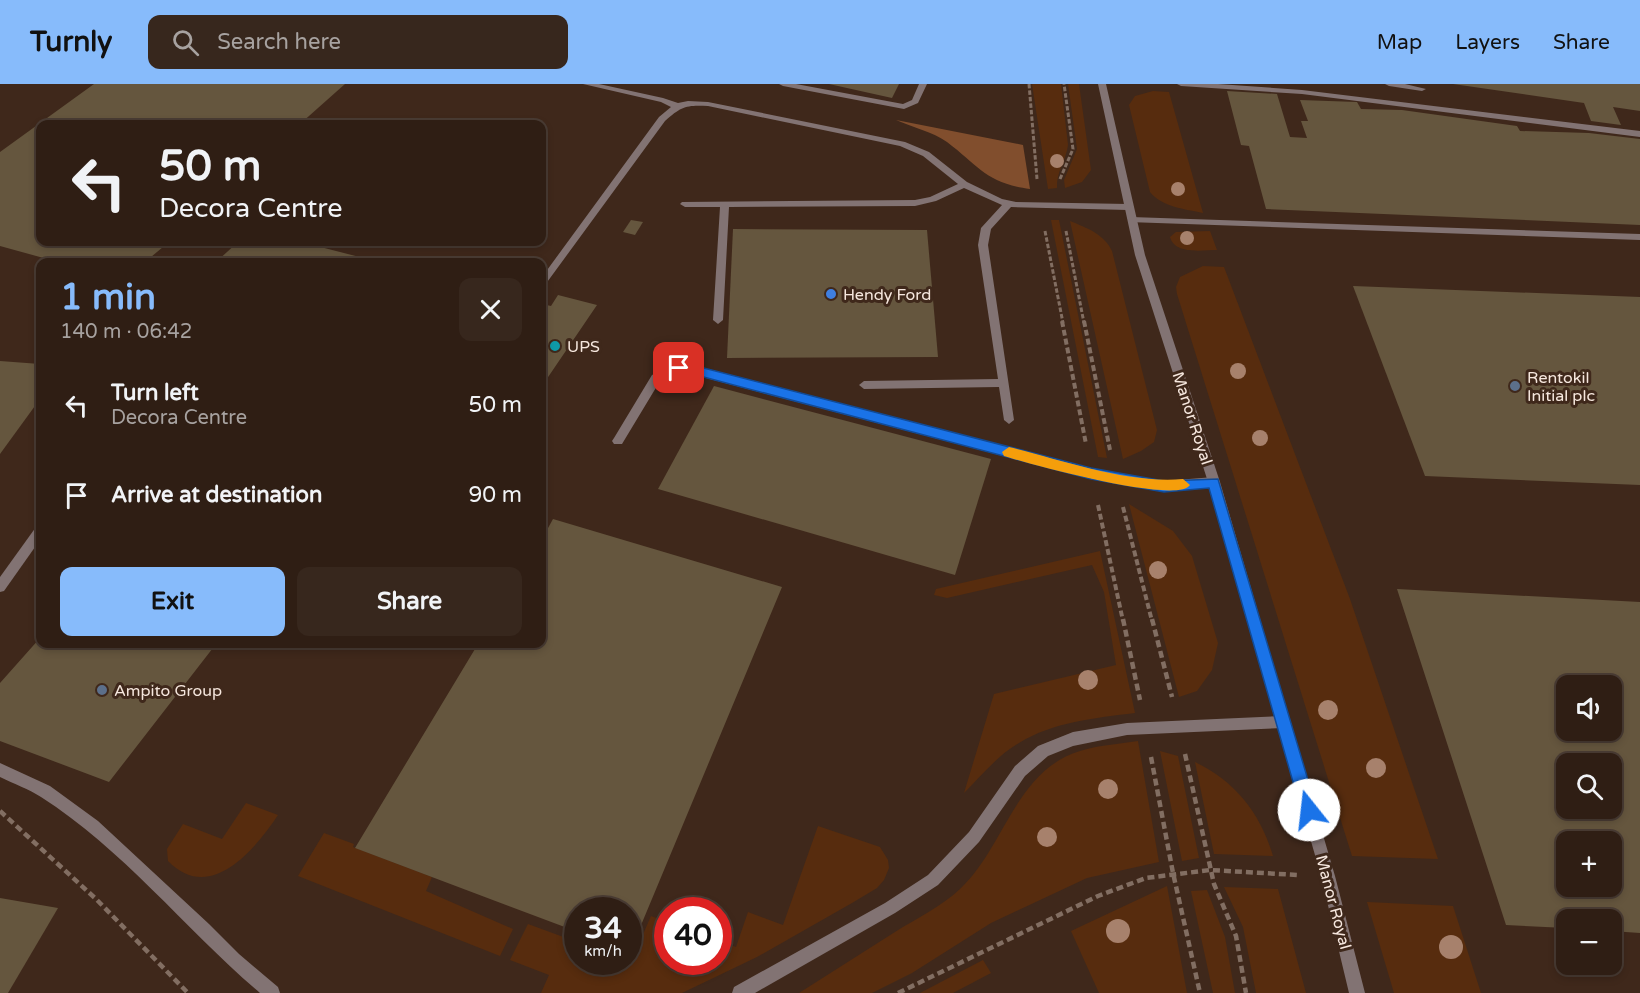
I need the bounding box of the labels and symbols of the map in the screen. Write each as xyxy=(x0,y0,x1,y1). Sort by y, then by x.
place label: Hendy Ford xyxy=(843,285,931,305)
marker: Hendy Ford xyxy=(824,287,838,301)
place label: UPS xyxy=(567,337,600,357)
marker: UPS xyxy=(548,339,562,353)
pin xyxy=(653,342,704,393)
place label: Rentokil Initial plc xyxy=(1527,368,1595,406)
street label: Manor Royal xyxy=(1168,369,1217,467)
marker: Rentokil Initial plc xyxy=(1508,379,1522,393)
place label: Ampito Group xyxy=(114,681,222,701)
marker: Ampito Group xyxy=(95,683,109,697)
position arrow xyxy=(1277,778,1341,842)
street label: Manor Royal xyxy=(1311,853,1355,952)
speed limit sign: 40 xyxy=(654,897,732,975)

